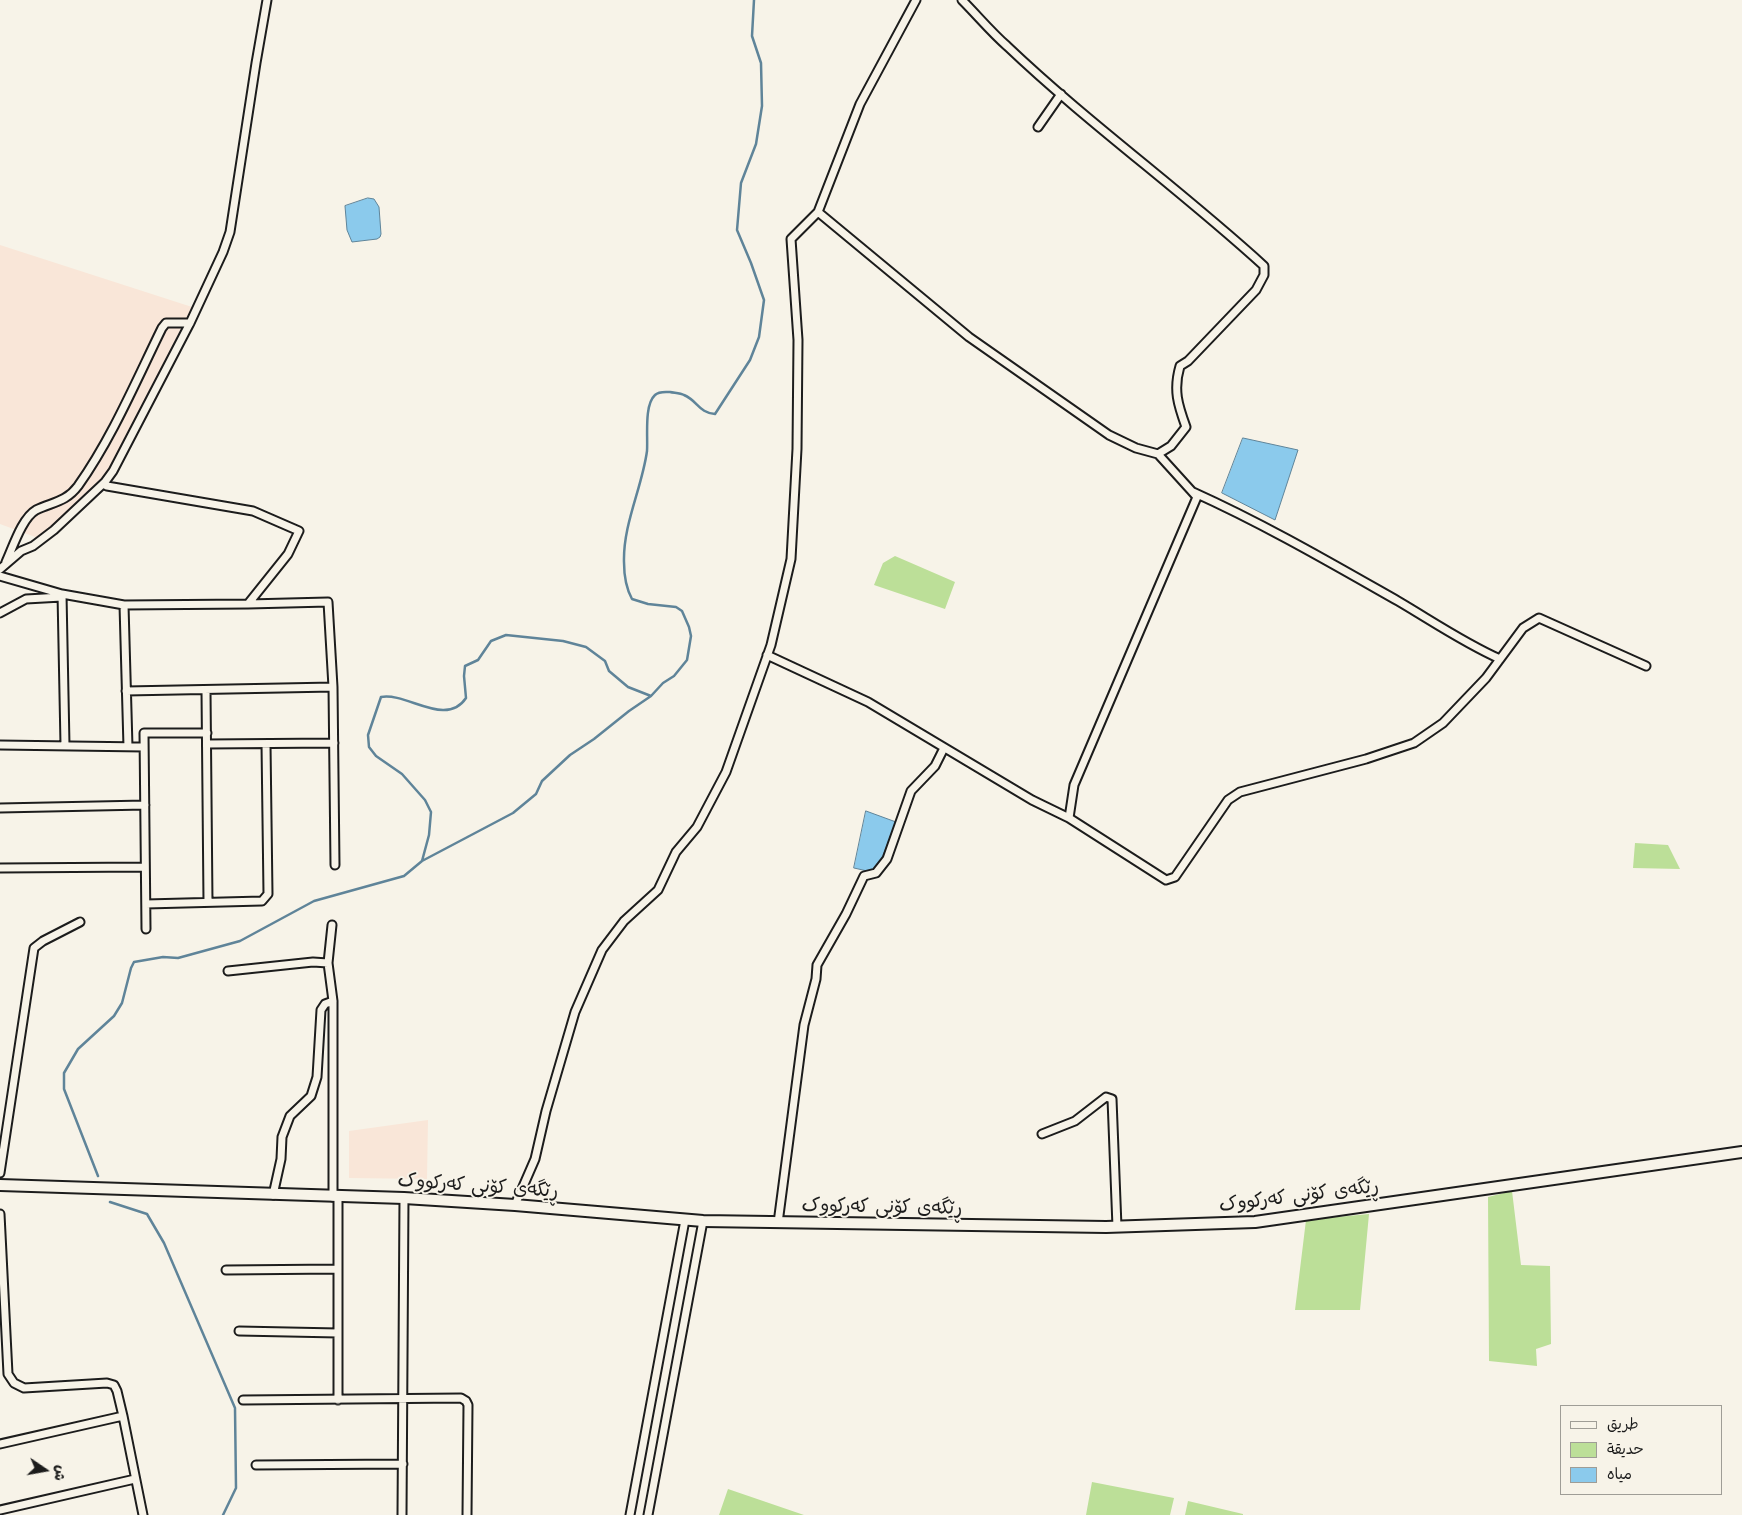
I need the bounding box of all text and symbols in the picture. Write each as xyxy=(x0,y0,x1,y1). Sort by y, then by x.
street label: ڕێگەی کۆنی کەرکووک xyxy=(397,1169,559,1203)
street label: ڕێگەی کۆنی کەرکووک xyxy=(1218,1175,1380,1217)
street label: ڕێگەی کۆنی کەرکووک xyxy=(801,1194,963,1220)
legend xyxy=(1560,1405,1722,1495)
text: طريق xyxy=(1607,1415,1639,1433)
text: حديقة xyxy=(1607,1440,1644,1458)
north arrow xyxy=(20,1445,70,1495)
text: ش xyxy=(50,1464,70,1483)
text: مياه xyxy=(1607,1465,1632,1483)

